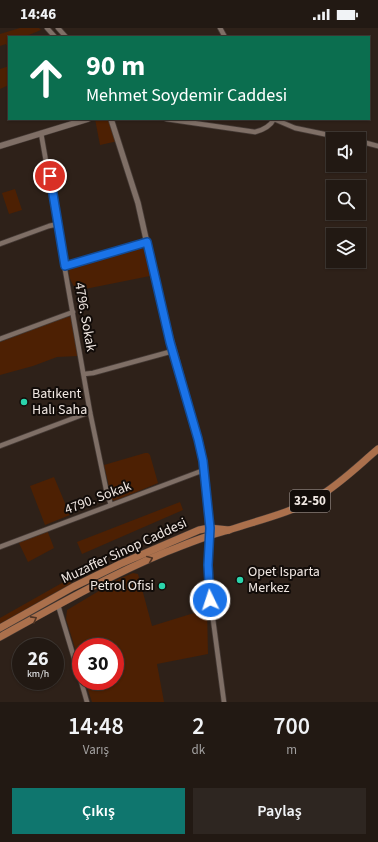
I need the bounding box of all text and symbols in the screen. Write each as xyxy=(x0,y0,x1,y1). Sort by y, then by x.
text: 14:46 xyxy=(20,4,56,25)
text: 90 m xyxy=(86,46,145,86)
icon: ahead xyxy=(20,52,72,104)
text: Mehmet Soydemir Caddesi xyxy=(86,83,287,108)
map controls xyxy=(326,132,366,268)
button: sound xyxy=(326,132,366,172)
pin xyxy=(33,159,67,193)
icon: arrive xyxy=(39,165,61,187)
button: search xyxy=(326,180,366,220)
button: layers xyxy=(326,228,366,268)
street label: 4796. Sokak xyxy=(69,281,101,353)
place label: Batıkent Halı Saha xyxy=(32,384,87,420)
marker: Batıkent Halı Saha xyxy=(19,397,29,407)
street label: 4790. Sokak xyxy=(62,476,134,520)
road number: 32-50 xyxy=(290,490,330,512)
street label: Muzaffer Sinop Caddesi xyxy=(58,513,190,589)
one-way arrow xyxy=(145,556,153,564)
place label: Opet Isparta Merkez xyxy=(248,562,320,598)
marker: Opet Isparta Merkez xyxy=(235,575,245,585)
place label: Petrol Ofisi xyxy=(90,576,154,596)
position arrow xyxy=(189,579,231,621)
marker: Petrol Ofisi xyxy=(157,581,167,591)
one-way arrow xyxy=(30,616,37,623)
speed limit sign: 30 xyxy=(72,638,124,690)
text: 26 xyxy=(27,645,49,673)
text: km/h xyxy=(27,667,49,681)
text: 14:48 xyxy=(68,709,124,744)
text: 2 xyxy=(192,709,205,744)
text: 700 xyxy=(273,709,310,744)
text: Varış xyxy=(83,741,109,759)
text: dk xyxy=(192,741,205,759)
text: m xyxy=(286,741,297,759)
button: Çıkış xyxy=(12,788,185,834)
button: Paylaş xyxy=(193,788,366,834)

